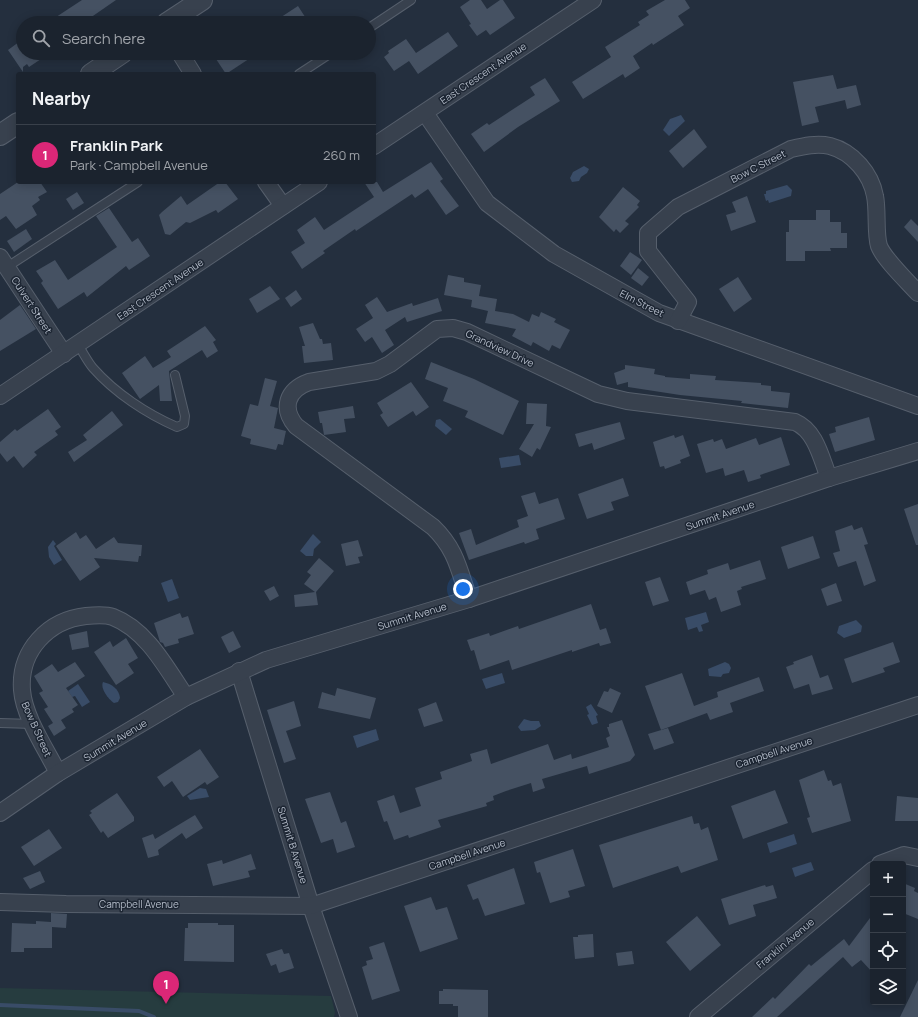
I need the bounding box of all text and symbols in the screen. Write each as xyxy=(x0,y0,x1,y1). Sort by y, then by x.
search box xyxy=(16,16,376,60)
icon: search xyxy=(30,27,52,49)
text: Search here xyxy=(62,28,145,49)
street label: East Crescent Avenue xyxy=(437,39,529,107)
text: Nearby xyxy=(32,87,90,110)
text: Franklin Park xyxy=(70,135,163,156)
text: 1 xyxy=(42,146,48,164)
text: 260 m xyxy=(323,146,360,164)
street label: Bow C Street xyxy=(728,146,788,186)
text: Park · Campbell Avenue xyxy=(70,156,208,174)
street label: East Crescent Avenue xyxy=(114,255,206,323)
street label: Culvert Street xyxy=(8,274,56,336)
street label: Elm Street xyxy=(617,286,667,320)
street label: Grandview Drive xyxy=(464,326,537,370)
street label: Summit Avenue xyxy=(684,497,756,533)
your location xyxy=(453,579,473,599)
street label: Summit Avenue xyxy=(376,599,448,633)
street label: Bow B Street xyxy=(19,699,55,759)
street label: Summit Avenue xyxy=(81,715,149,764)
street label: Campbell Avenue xyxy=(734,733,814,771)
street label: Summit B Avenue xyxy=(275,805,311,885)
street label: Campbell Avenue xyxy=(427,835,507,873)
map controls xyxy=(870,861,906,1005)
button: + xyxy=(870,861,906,897)
street label: Campbell Avenue xyxy=(99,897,179,911)
button: − xyxy=(870,897,906,933)
street label: Franklin Avenue xyxy=(753,914,817,971)
button: locate xyxy=(870,933,906,969)
button: layers xyxy=(870,969,906,1005)
pin: 1 xyxy=(153,971,179,1004)

